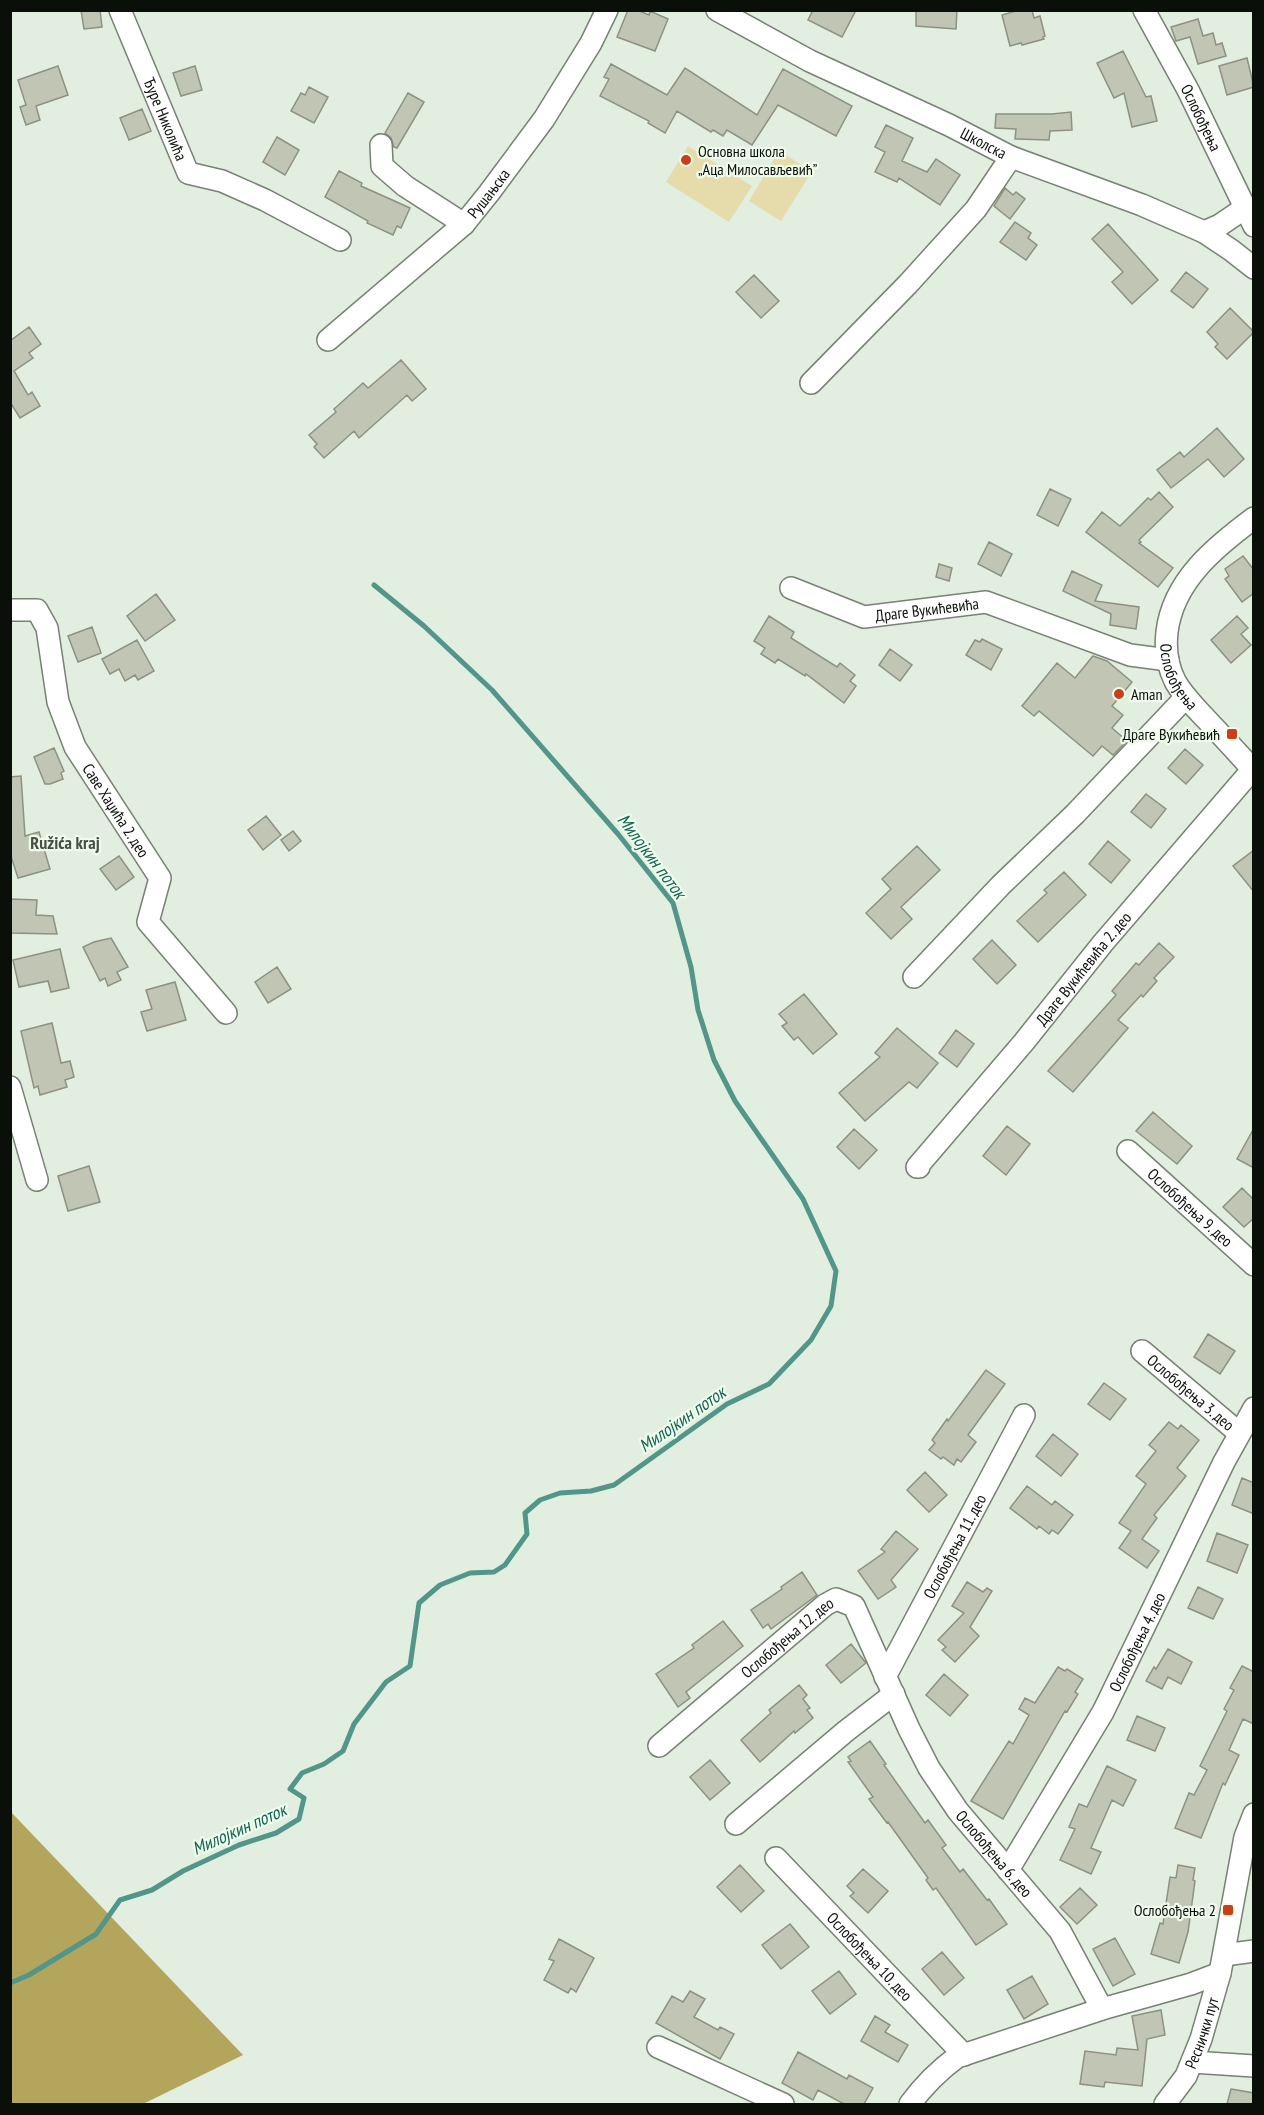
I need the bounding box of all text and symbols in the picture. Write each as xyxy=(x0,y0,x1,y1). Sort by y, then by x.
street label: Ђуре Николића xyxy=(139,74,192,163)
street label: Ослобођења xyxy=(1177,81,1226,154)
street label: Школска xyxy=(957,123,1010,163)
place label: Основна школа „Аца Милосављевић” xyxy=(698,141,818,179)
marker: Основна школа „Аца Милосављевић” xyxy=(679,153,693,167)
street label: Рушањска xyxy=(463,165,514,222)
street label: Драге Вукићевића xyxy=(874,593,980,626)
street label: Ослобођења xyxy=(1156,643,1202,714)
place label: Aman xyxy=(1131,684,1162,704)
marker: Aman xyxy=(1112,687,1126,701)
place label: Драге Вукићевић xyxy=(1122,724,1220,744)
marker: Драге Вукићевић xyxy=(1225,727,1239,741)
street label: Саве Хаџића 2. део xyxy=(78,760,154,861)
water label: Милојкин поток xyxy=(613,809,693,905)
district label: Ružića kraj xyxy=(30,831,100,854)
street label: Драге Вукићевића 2. део xyxy=(1031,908,1135,1029)
street label: Ослобођења 9. део xyxy=(1144,1164,1237,1251)
street label: Ослобођења 3. део xyxy=(1143,1350,1239,1435)
water label: Милојкин поток xyxy=(634,1380,731,1457)
street label: Ослобођења 11. део xyxy=(919,1491,990,1602)
street label: Ослобођења 4. део xyxy=(1104,1589,1169,1695)
street label: Ослобођења 12. део xyxy=(737,1592,837,1682)
water label: Милојкин поток xyxy=(188,1797,291,1860)
street label: Ослобођења 6. део xyxy=(952,1806,1037,1901)
place label: Ослобођења 2 xyxy=(1134,1900,1216,1920)
marker: Ослобођења 2 xyxy=(1221,1903,1235,1917)
street label: Ослобођења 10. део xyxy=(823,1908,917,2005)
street label: Реснички пут xyxy=(1180,1994,1223,2071)

